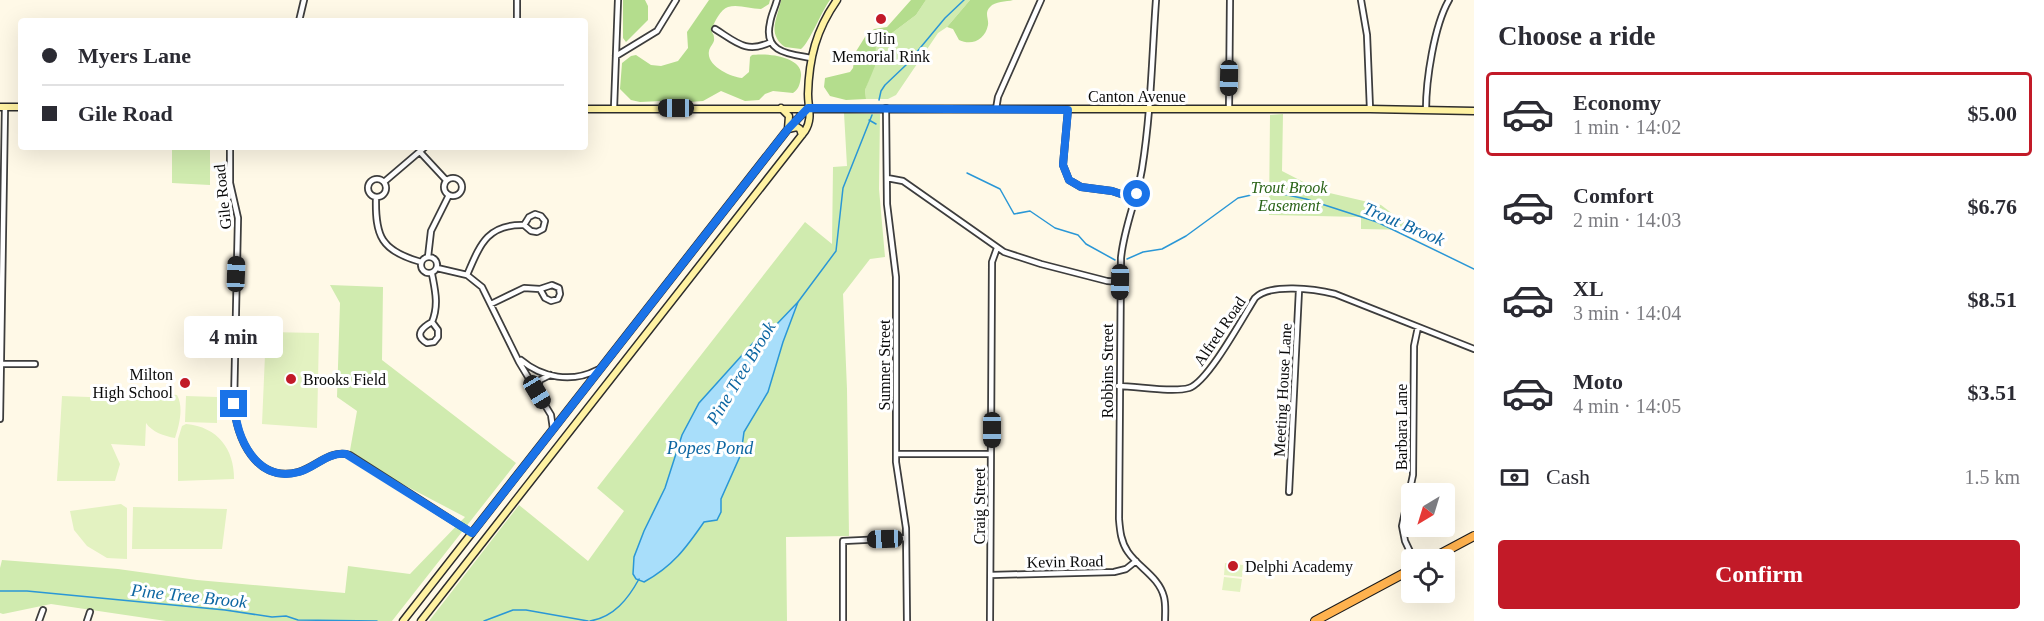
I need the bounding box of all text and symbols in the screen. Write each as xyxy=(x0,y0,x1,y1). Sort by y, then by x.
marker: Ulin Memorial Rink xyxy=(874,12,888,26)
text: Choose a ride xyxy=(1498,21,1656,51)
place label: Ulin Memorial Rink xyxy=(832,30,930,65)
text: Myers Lane xyxy=(78,43,191,68)
car xyxy=(1220,60,1238,96)
icon: car xyxy=(1501,87,1555,141)
street label: Canton Avenue xyxy=(1088,88,1186,105)
text: Economy xyxy=(1573,90,1661,115)
car xyxy=(658,99,694,117)
text: Gile Road xyxy=(78,101,173,126)
text: $5.00 xyxy=(1968,101,2017,126)
text: 1 min · 14:02 xyxy=(1573,116,1681,138)
street label: Gile Road xyxy=(211,164,234,230)
park label: Trout Brook Easement xyxy=(1251,179,1328,214)
route start xyxy=(1123,180,1150,207)
icon: car xyxy=(1501,180,1555,234)
text: Comfort xyxy=(1573,183,1654,208)
text: $6.76 xyxy=(1968,194,2017,219)
water label: Trout Brook xyxy=(1360,198,1448,250)
text: 2 min · 14:03 xyxy=(1573,209,1681,231)
car xyxy=(226,256,246,292)
car xyxy=(1111,264,1129,300)
icon: car xyxy=(1501,273,1555,327)
text: XL xyxy=(1573,276,1604,301)
text: $8.51 xyxy=(1968,287,2017,312)
street label: Alfred Road xyxy=(1190,294,1249,369)
text: 3 min · 14:04 xyxy=(1573,302,1681,324)
callout: 4 min xyxy=(184,317,284,359)
water label: Pine Tree Brook xyxy=(702,317,780,429)
street label: Sumner Street xyxy=(876,319,893,411)
street label: Robbins Street xyxy=(1099,323,1116,418)
street label: Meeting House Lane xyxy=(1270,323,1295,458)
text: 4 min xyxy=(209,326,258,348)
place label: Milton High School xyxy=(93,366,174,402)
icon: car xyxy=(1501,366,1555,420)
text: Moto xyxy=(1573,369,1623,394)
place label: Brooks Field xyxy=(303,371,386,388)
marker: Brooks Field xyxy=(284,372,298,386)
car xyxy=(520,372,554,412)
marker: Milton High School xyxy=(178,376,192,390)
text: $3.51 xyxy=(1968,380,2017,405)
street label: Barbara Lane xyxy=(1393,384,1410,470)
route end xyxy=(220,390,247,417)
text: 4 min · 14:05 xyxy=(1573,395,1681,417)
car xyxy=(983,412,1001,448)
water label: Popes Pond xyxy=(666,438,754,458)
icon: cash xyxy=(1498,461,1531,494)
text: Cash xyxy=(1546,464,1590,489)
text: 1.5 km xyxy=(1964,466,2020,488)
street label: Craig Street xyxy=(971,467,989,544)
north arrow xyxy=(1401,483,1455,537)
map controls xyxy=(1401,483,1455,603)
car xyxy=(867,529,903,549)
button: Confirm xyxy=(1498,540,2020,609)
button: locate xyxy=(1401,549,1455,603)
street label: Kevin Road xyxy=(1026,552,1104,571)
place label: Delphi Academy xyxy=(1245,558,1353,576)
marker: Delphi Academy xyxy=(1226,559,1240,573)
water label: Pine Tree Brook xyxy=(129,580,249,612)

